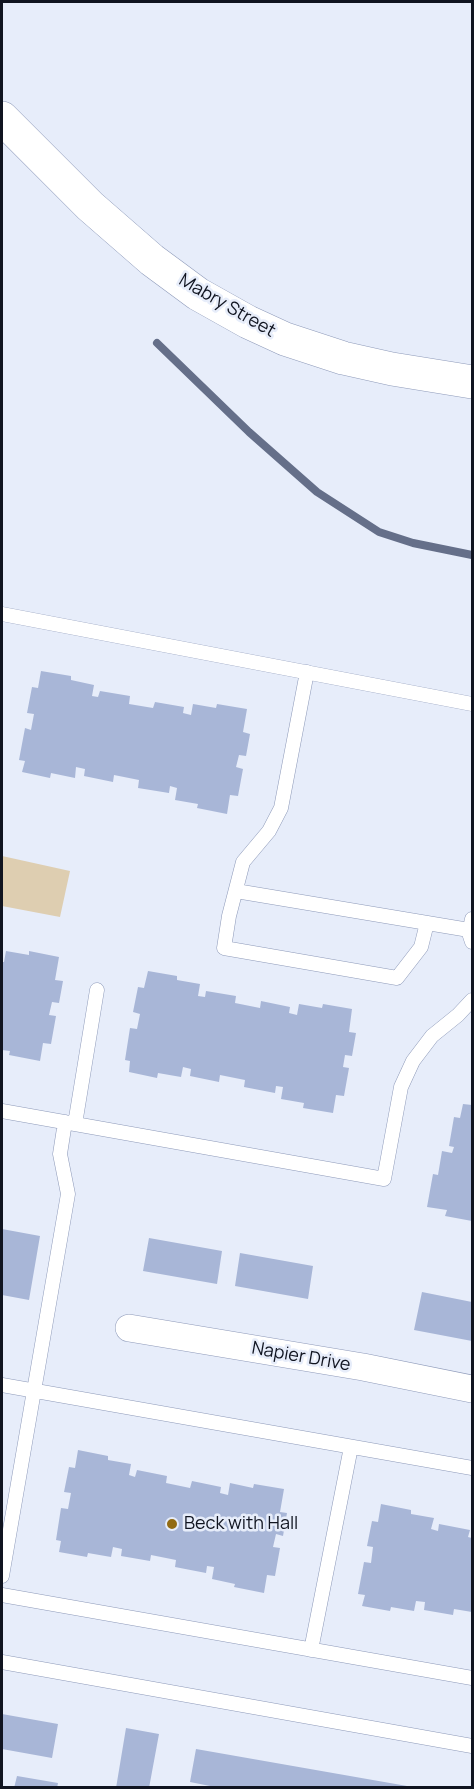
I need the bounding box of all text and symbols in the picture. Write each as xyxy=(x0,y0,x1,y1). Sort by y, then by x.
street label: Mabry Street xyxy=(175,270,279,342)
street label: Napier Drive xyxy=(250,1338,352,1376)
place label: Beck with Hall xyxy=(184,1513,298,1535)
marker: Beck with Hall xyxy=(165,1517,179,1531)

